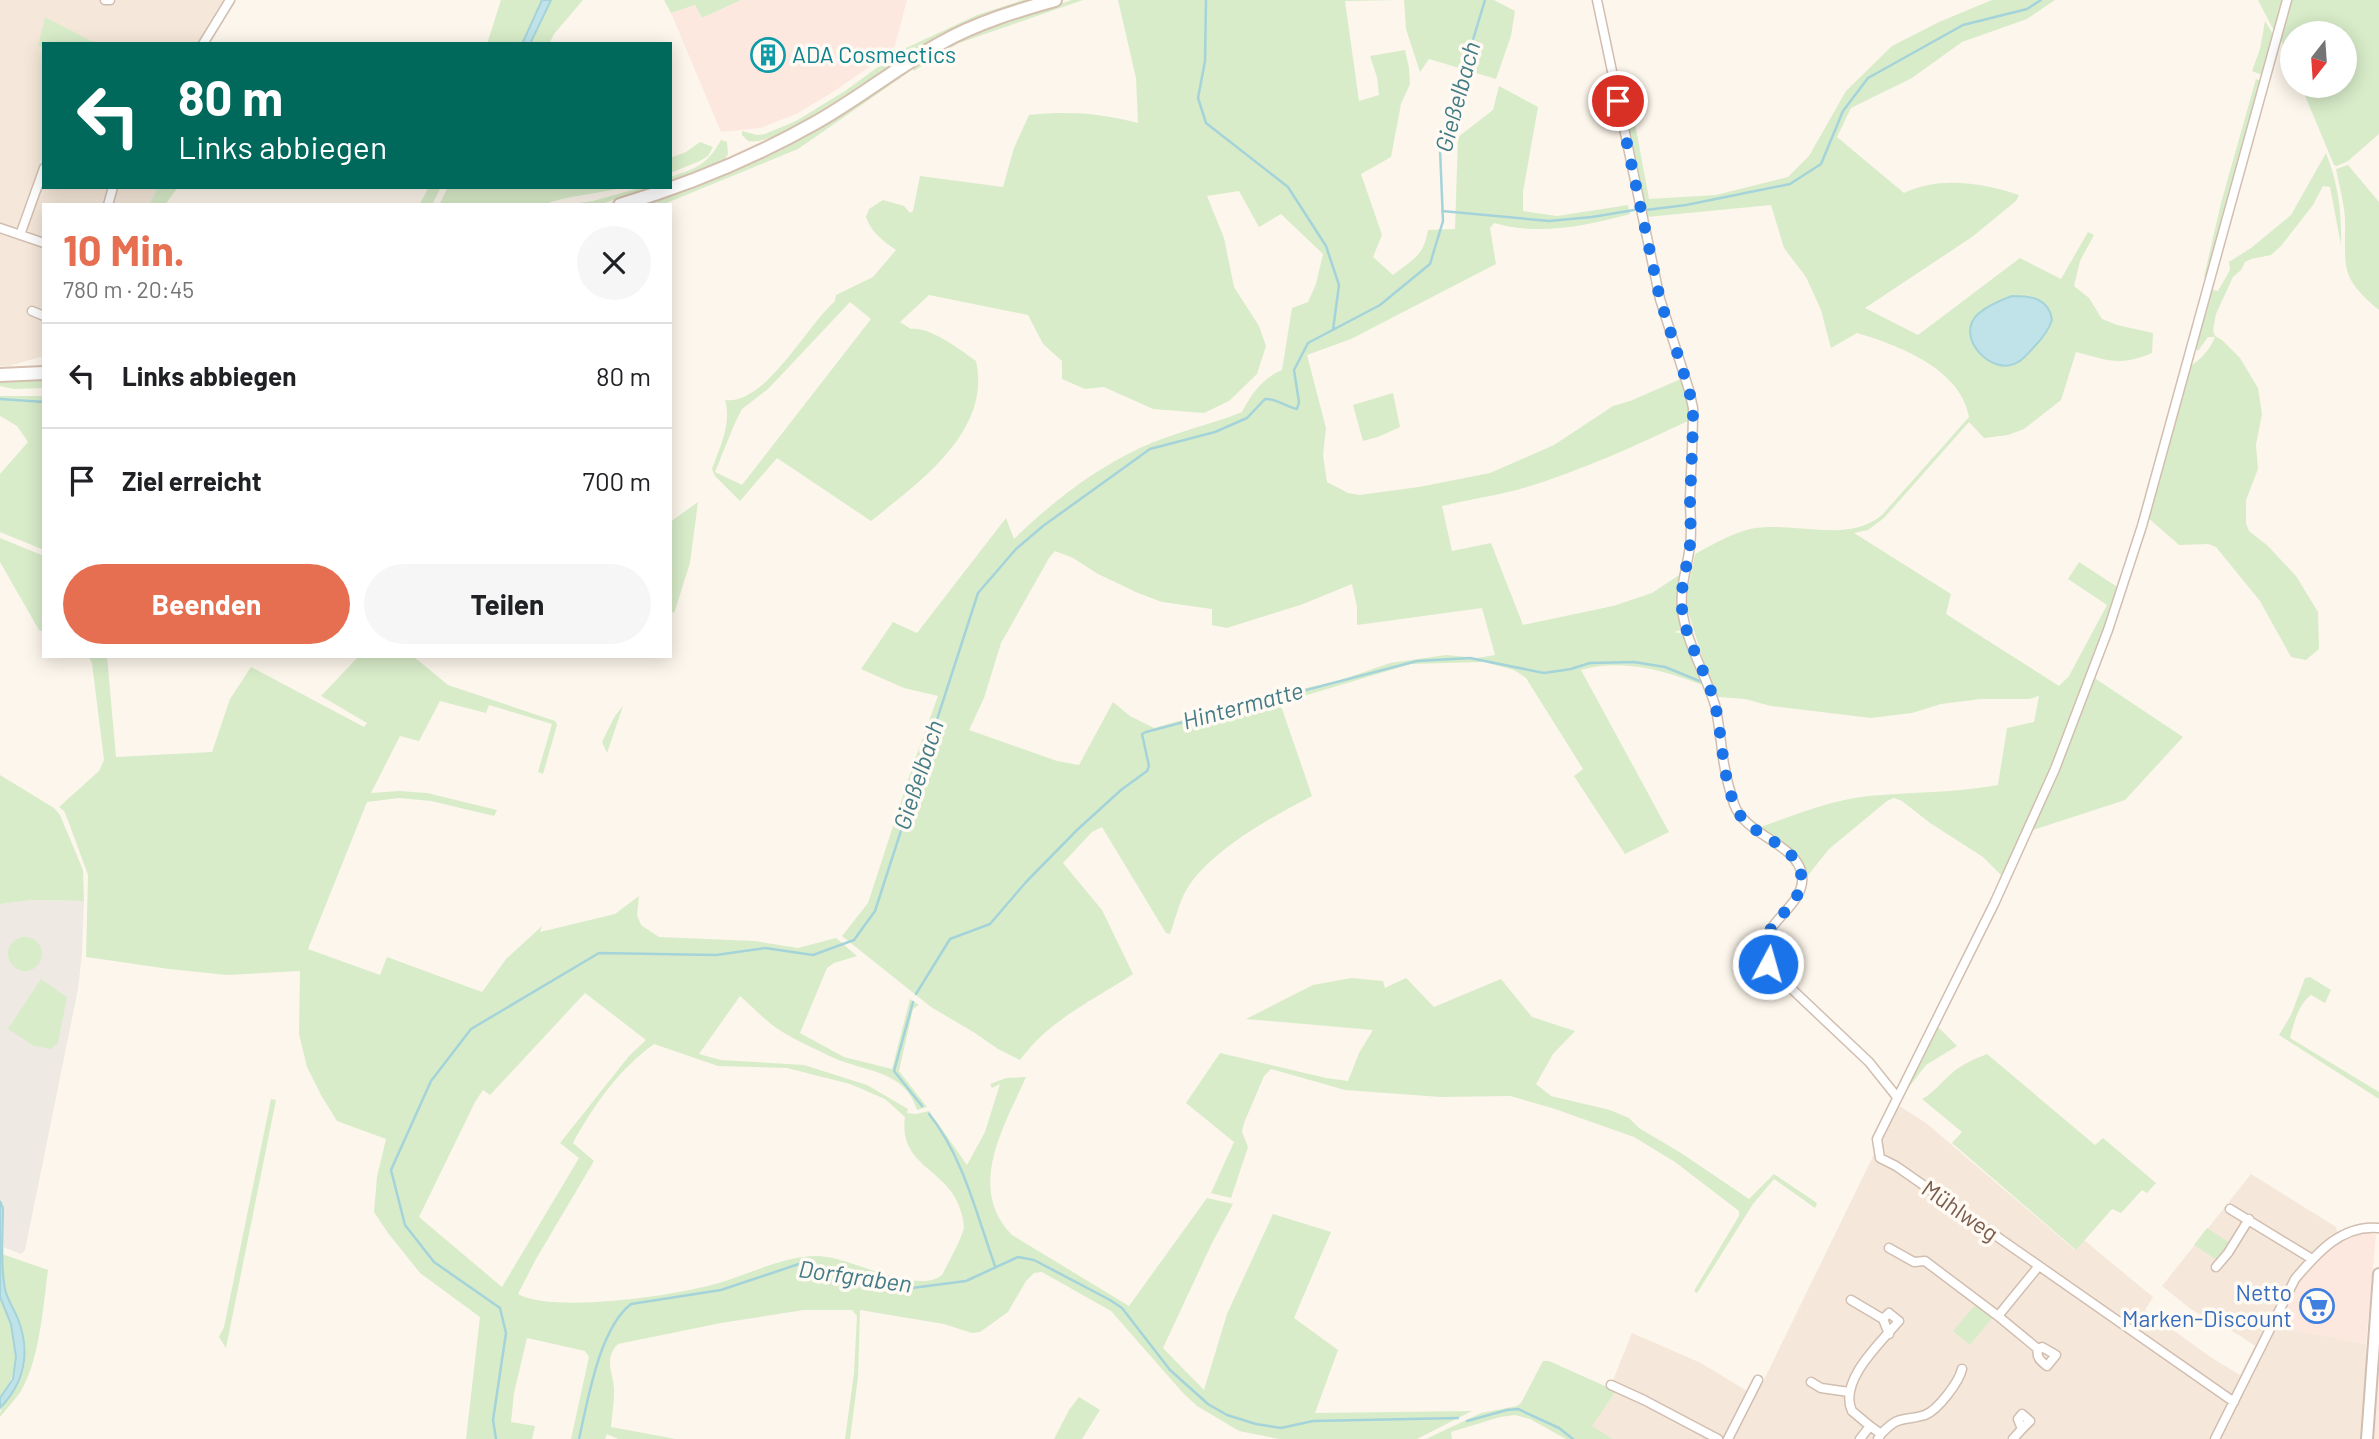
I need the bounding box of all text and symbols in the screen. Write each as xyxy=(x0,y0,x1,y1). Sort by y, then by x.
north arrow xyxy=(2280,21,2357,98)
map controls xyxy=(2280,21,2357,98)
building icon: ADA Cosmectics xyxy=(749,36,787,74)
water label: Gießelbach xyxy=(1428,38,1485,155)
place label: ADA Cosmectics xyxy=(792,40,956,68)
text: 80 m xyxy=(178,67,283,126)
icon: left xyxy=(63,70,154,161)
pin xyxy=(1588,71,1648,131)
icon: arrive xyxy=(1599,82,1637,120)
text: Links abbiegen xyxy=(178,127,387,165)
text: 10 Min. xyxy=(63,224,185,274)
button: close xyxy=(577,226,651,300)
text: 780 m · 20:45 xyxy=(63,275,194,303)
icon: left xyxy=(63,357,101,395)
text: Links abbiegen xyxy=(122,360,296,391)
text: 80 m xyxy=(596,360,651,391)
icon: arrive xyxy=(63,462,101,500)
text: Ziel erreicht xyxy=(122,465,262,496)
text: 700 m xyxy=(583,465,651,496)
button: Beenden xyxy=(63,564,350,644)
button: Teilen xyxy=(364,564,651,644)
water label: Hintermatte xyxy=(1179,675,1306,735)
water label: Gießelbach xyxy=(886,716,949,833)
position arrow xyxy=(1731,927,1805,1001)
street label: Mühlweg xyxy=(1917,1174,2004,1247)
water label: Dorfgraben xyxy=(797,1253,914,1298)
place label: Netto Marken-Discount xyxy=(2122,1278,2292,1332)
supermarket icon: Netto Marken-Discount xyxy=(2298,1287,2336,1325)

